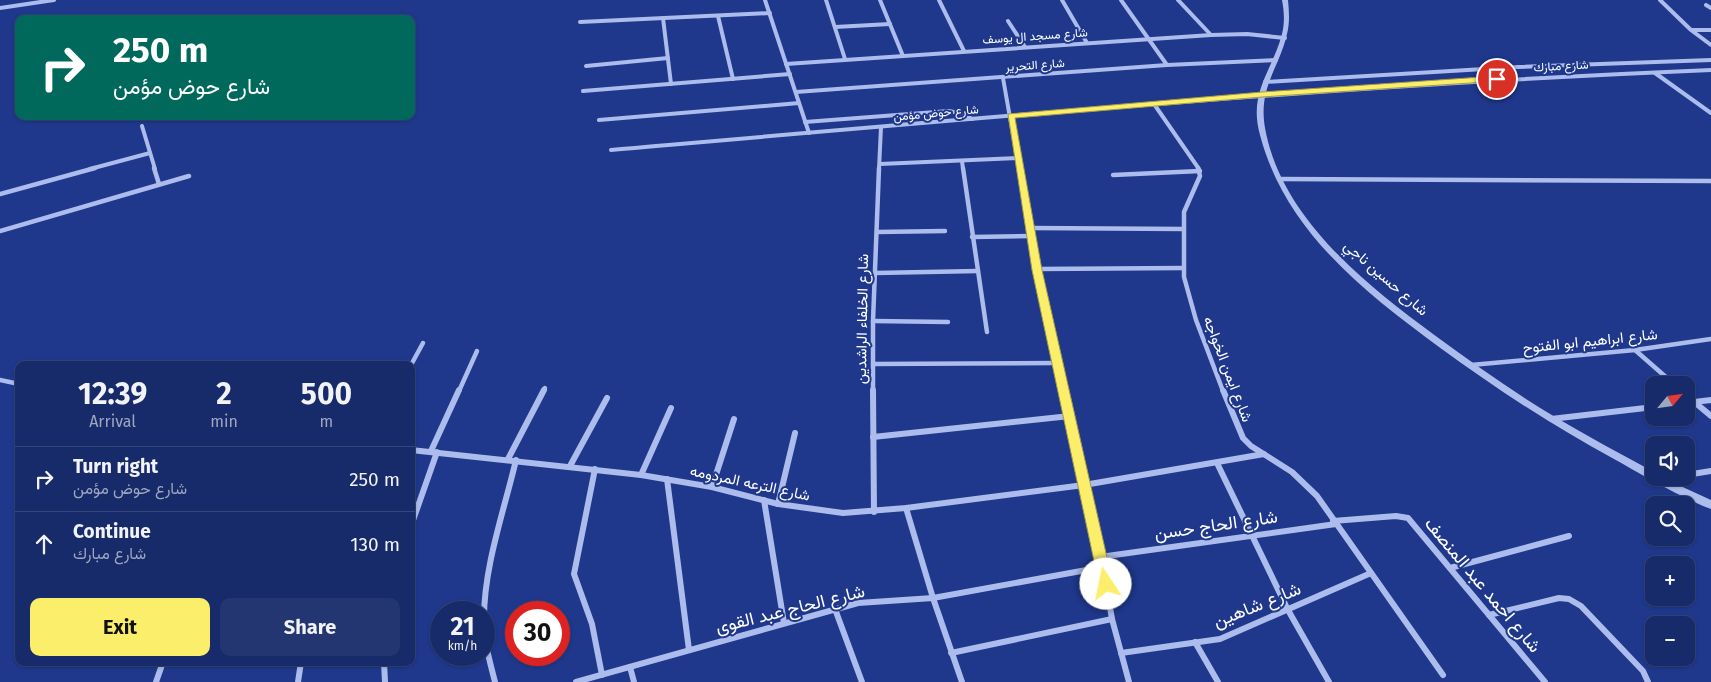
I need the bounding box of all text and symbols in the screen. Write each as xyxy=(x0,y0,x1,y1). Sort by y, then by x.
street label: شارع مسجد ال يوسف xyxy=(982,25,1088,49)
text: 250 m xyxy=(113,29,208,71)
icon: right xyxy=(30,35,95,100)
street label: شارع التحرير xyxy=(1004,56,1065,76)
pin xyxy=(1476,58,1518,100)
street label: شارع مبارك xyxy=(1533,58,1589,76)
icon: arrive xyxy=(1483,65,1511,93)
text: شارع حوض مؤمن xyxy=(113,73,270,100)
street label: شارع حوض مؤمن xyxy=(893,102,979,126)
street label: شارع حسين ناجي xyxy=(1338,237,1432,323)
street label: شارع الخلفاء الراشدين xyxy=(852,254,874,384)
street label: شارع ايمن الخواجه xyxy=(1198,314,1256,425)
street label: شارع ابراهيم ابو الفتوح xyxy=(1522,325,1659,359)
text: 12:39 xyxy=(78,376,147,412)
text: 2 xyxy=(216,376,232,412)
text: 500 xyxy=(301,376,352,412)
north arrow xyxy=(1645,376,1695,426)
map controls xyxy=(1645,376,1695,666)
text: Arrival xyxy=(89,412,136,431)
text: min xyxy=(210,412,238,431)
text: m xyxy=(320,412,333,431)
button: sound xyxy=(1645,436,1695,486)
text: Turn right xyxy=(73,455,158,478)
street label: شارع الترعه المردومه xyxy=(688,461,812,506)
icon: right xyxy=(30,465,58,493)
text: 250 m xyxy=(349,468,400,491)
text: شارع حوض مؤمن xyxy=(73,479,187,498)
button: search xyxy=(1645,496,1695,546)
street label: شارع الحاج حسن xyxy=(1153,505,1279,546)
street label: شارع احمد عبد المنصف xyxy=(1419,513,1546,658)
text: Continue xyxy=(73,520,151,543)
icon: ahead xyxy=(30,530,58,558)
text: 130 m xyxy=(350,533,400,556)
text: شارع مبارك xyxy=(73,544,146,563)
button: + xyxy=(1645,556,1695,606)
position arrow xyxy=(1079,557,1131,609)
street label: شارع شاهين xyxy=(1210,577,1304,633)
street label: شارع الحاج عبد القوى xyxy=(713,580,867,639)
button: Exit xyxy=(30,598,210,656)
button: Share xyxy=(220,598,400,656)
speed limit sign: 30 xyxy=(505,601,570,666)
text: 21 xyxy=(451,612,474,642)
button: − xyxy=(1645,616,1695,666)
text: km/h xyxy=(448,639,477,653)

